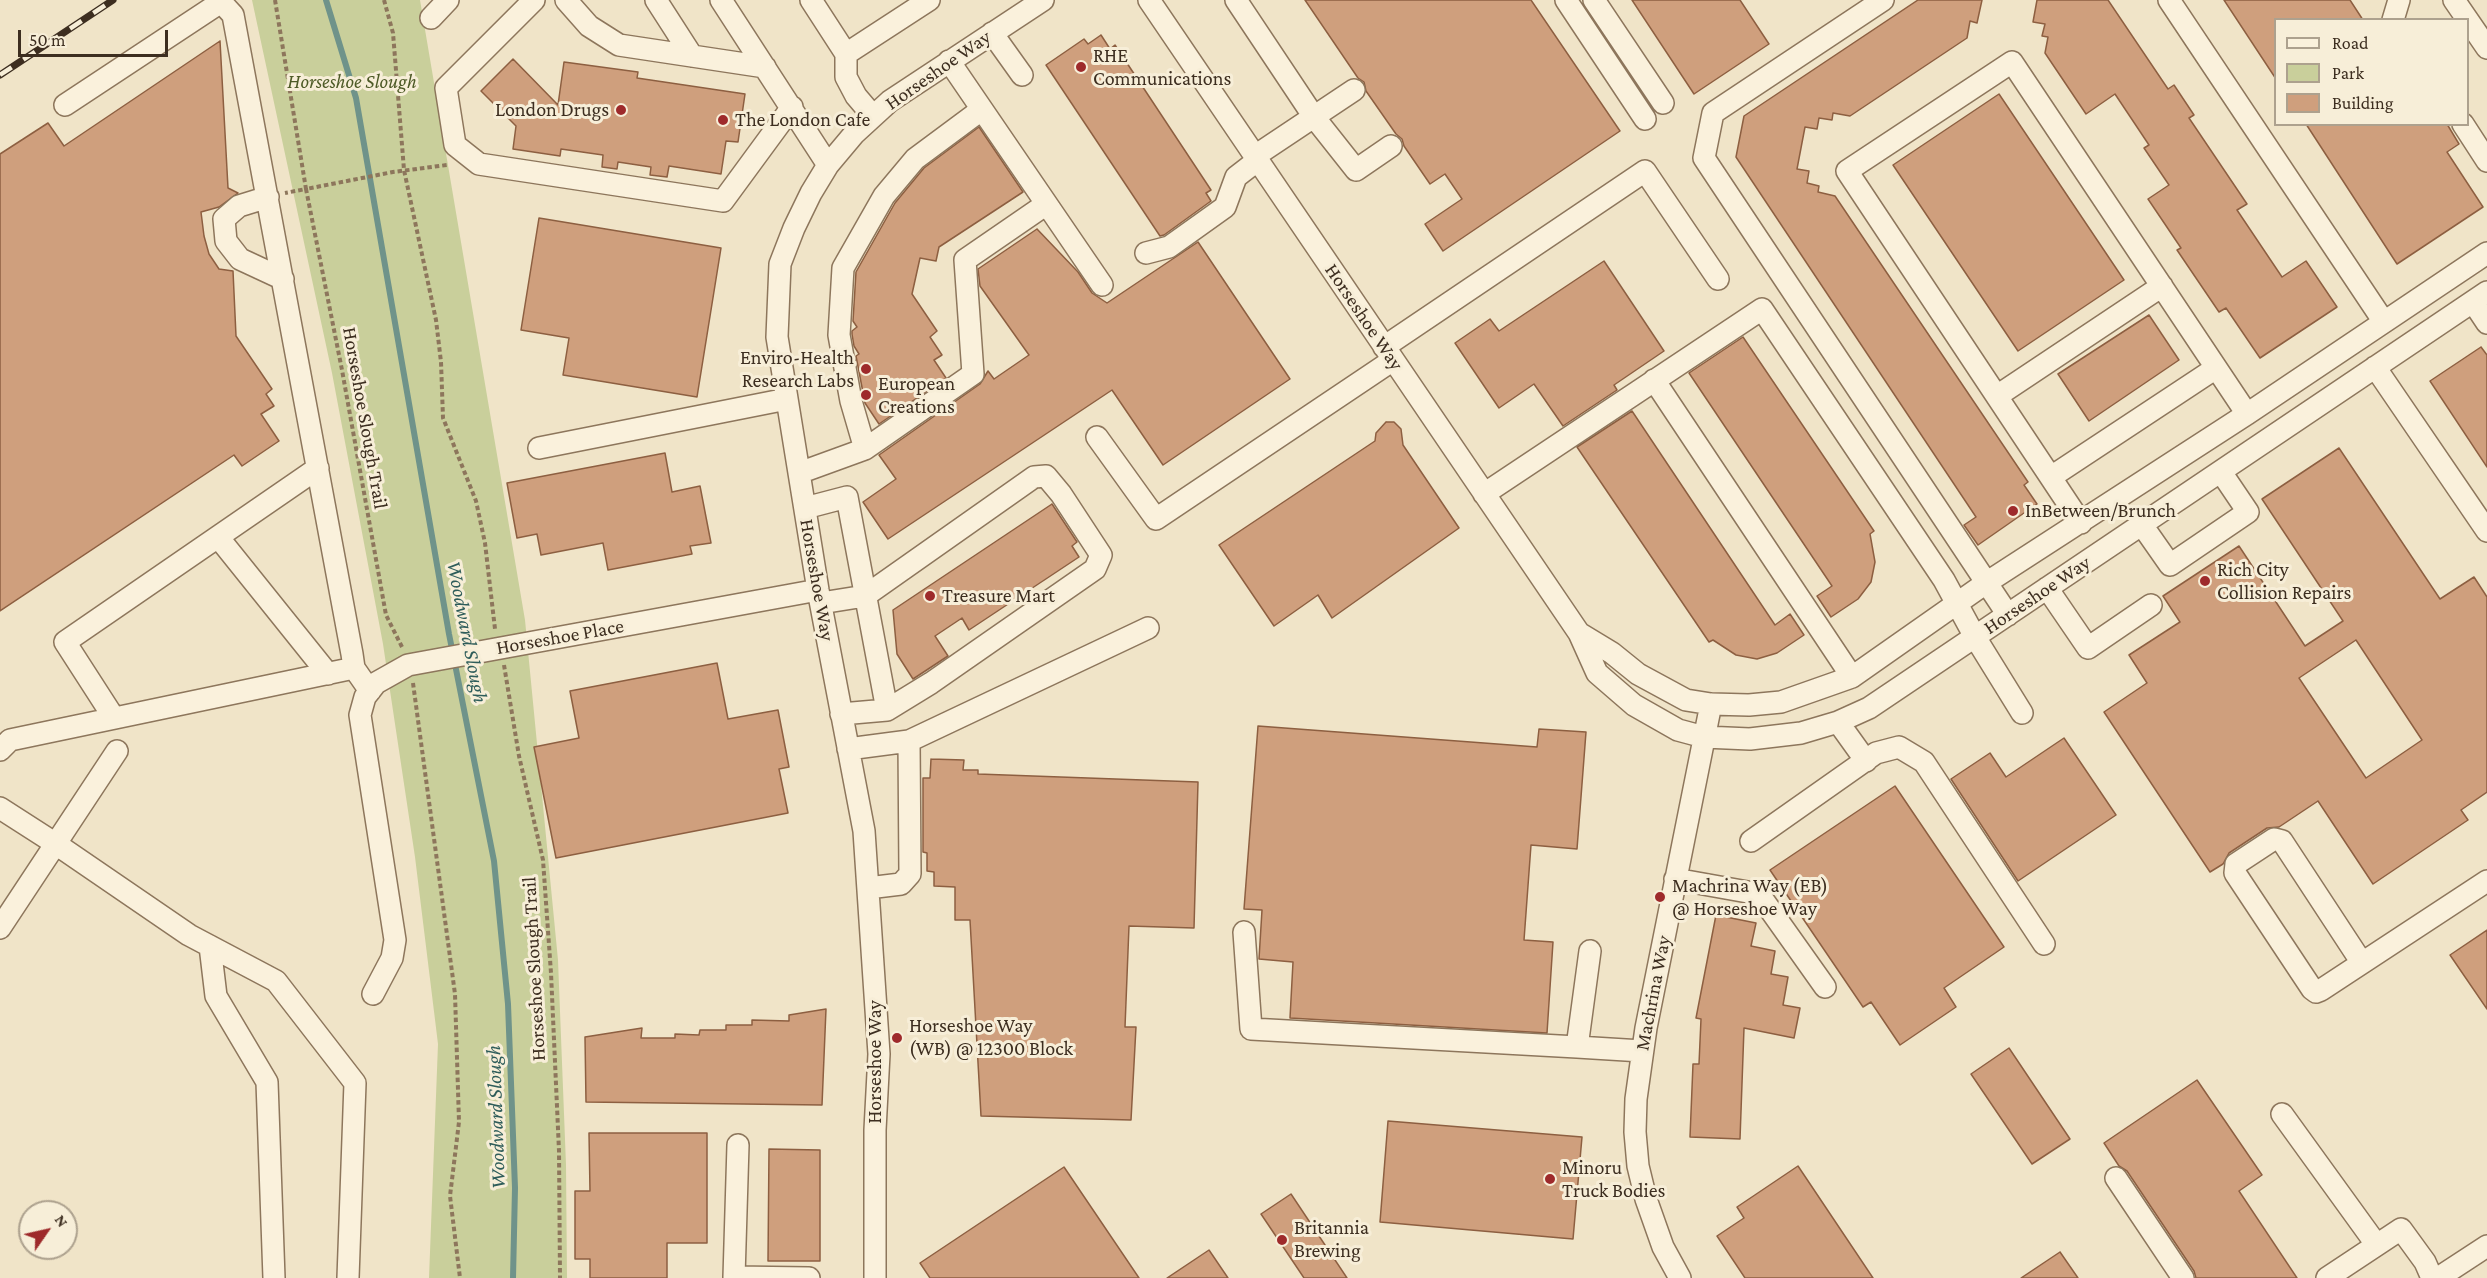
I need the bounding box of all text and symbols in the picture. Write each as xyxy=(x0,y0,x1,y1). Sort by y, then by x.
scale bar xyxy=(21,18,171,56)
legend xyxy=(2274,18,2469,126)
street label: Horseshoe Way xyxy=(881,25,995,115)
text: 50 m xyxy=(29,30,66,50)
text: Road xyxy=(2332,33,2369,53)
place label: RHE Communications xyxy=(1093,44,1231,91)
marker: RHE Communications xyxy=(1074,60,1088,74)
text: Park xyxy=(2332,63,2364,83)
park label: Horseshoe Slough xyxy=(287,70,417,94)
text: Building xyxy=(2332,93,2393,113)
place label: London Drugs xyxy=(495,98,609,122)
marker: London Drugs xyxy=(614,103,628,117)
place label: The London Cafe xyxy=(735,108,870,132)
marker: The London Cafe xyxy=(716,113,730,127)
street label: Horseshoe Way xyxy=(1320,259,1408,375)
street label: Horseshoe Slough Trail xyxy=(337,325,393,511)
place label: Enviro-Health Research Labs xyxy=(740,346,854,393)
marker: Enviro-Health Research Labs xyxy=(859,362,873,376)
place label: European Creations xyxy=(878,372,955,419)
marker: European Creations xyxy=(859,388,873,402)
place label: InBetween/Brunch xyxy=(2025,499,2176,523)
marker: InBetween/Brunch xyxy=(2006,504,2020,518)
street label: Horseshoe Way xyxy=(794,517,840,643)
street label: Horseshoe Way xyxy=(1979,551,2095,639)
place label: Rich City Collision Repairs xyxy=(2217,558,2351,605)
water label: Woodward Slough xyxy=(441,559,493,705)
marker: Rich City Collision Repairs xyxy=(2198,574,2212,588)
place label: Treasure Mart xyxy=(942,584,1055,608)
marker: Treasure Mart xyxy=(923,589,937,603)
street label: Horseshoe Place xyxy=(494,614,626,660)
place label: Machrina Way (EB) @ Horseshoe Way xyxy=(1672,874,1828,921)
street label: Horseshoe Slough Trail xyxy=(517,876,551,1062)
marker: Machrina Way (EB) @ Horseshoe Way xyxy=(1653,890,1667,904)
street label: Machrina Way xyxy=(1630,933,1676,1053)
street label: Horseshoe Way xyxy=(863,1000,887,1124)
place label: Horseshoe Way (WB) @ 12300 Block xyxy=(909,1014,1073,1061)
marker: Horseshoe Way (WB) @ 12300 Block xyxy=(890,1031,904,1045)
water label: Woodward Slough xyxy=(481,1045,511,1189)
place label: Minoru Truck Bodies xyxy=(1562,1156,1665,1203)
marker: Minoru Truck Bodies xyxy=(1543,1172,1557,1186)
north arrow xyxy=(18,1200,78,1260)
text: N xyxy=(52,1211,72,1230)
place label: Britannia Brewing xyxy=(1294,1216,1369,1263)
marker: Britannia Brewing xyxy=(1275,1233,1289,1247)

